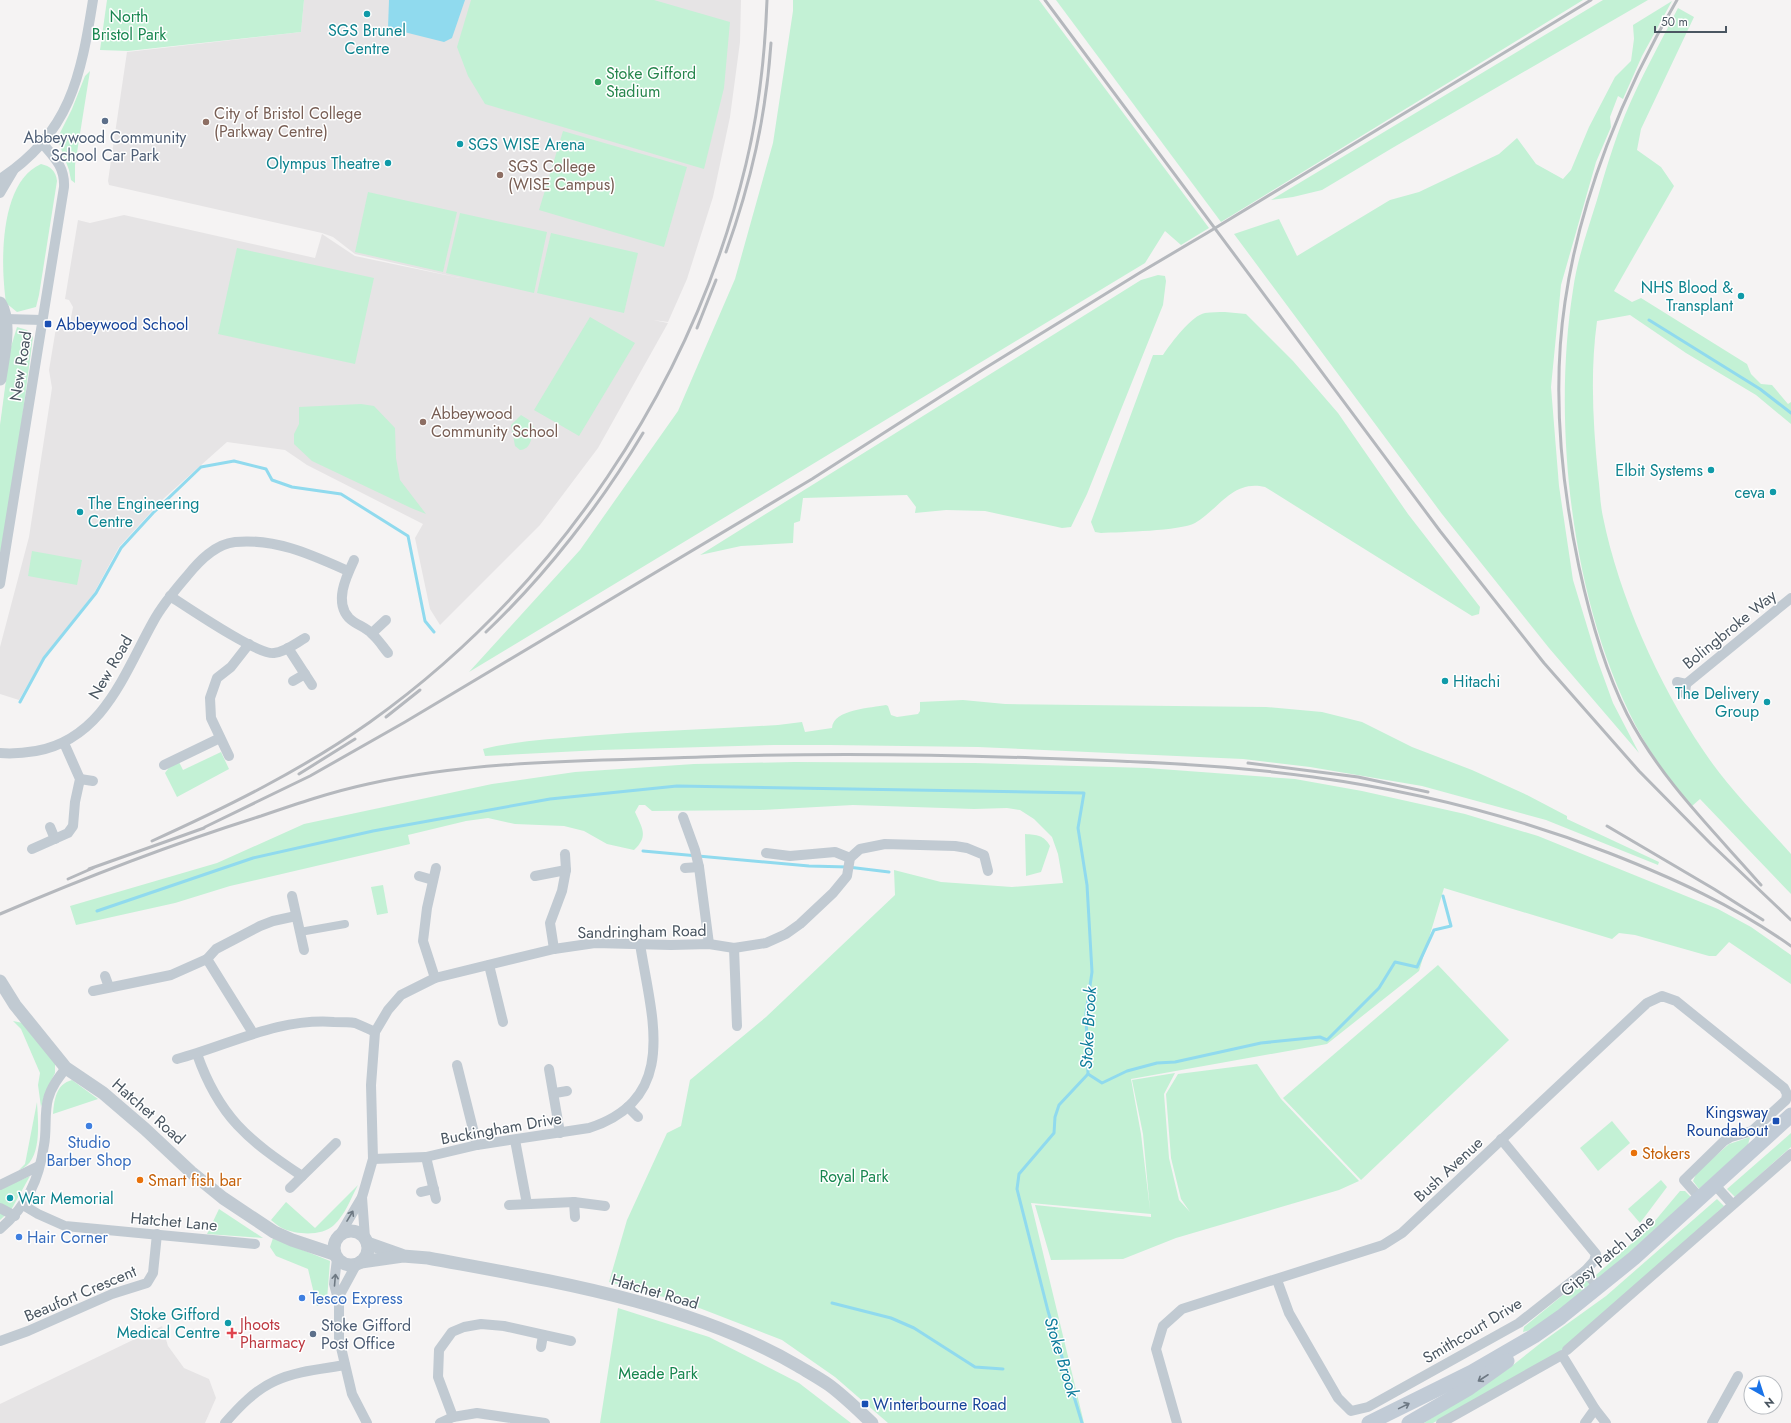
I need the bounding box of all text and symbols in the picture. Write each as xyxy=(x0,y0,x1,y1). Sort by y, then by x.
park label: North Bristol Park xyxy=(92,5,167,46)
scale bar xyxy=(1655,8,1726,34)
marker: SGS Brunel Centre xyxy=(362,9,372,19)
text: 50 m xyxy=(1661,13,1688,31)
place label: SGS Brunel Centre xyxy=(328,19,406,60)
place label: Stoke Gifford Stadium xyxy=(606,62,696,103)
marker: Stoke Gifford Stadium xyxy=(593,77,603,87)
place label: City of Bristol College (Parkway Centre) xyxy=(214,102,362,143)
marker: Abbeywood Community School Car Park xyxy=(100,116,110,126)
marker: City of Bristol College (Parkway Centre) xyxy=(201,117,211,127)
place label: Abbeywood Community School Car Park xyxy=(24,126,187,167)
place label: SGS WISE Arena xyxy=(468,133,585,156)
marker: SGS WISE Arena xyxy=(455,139,465,149)
place label: Olympus Theatre xyxy=(266,152,380,175)
place label: SGS College (WISE Campus) xyxy=(508,155,615,196)
marker: Olympus Theatre xyxy=(383,158,393,168)
marker: SGS College (WISE Campus) xyxy=(495,170,505,180)
place label: NHS Blood & Transplant xyxy=(1641,276,1733,317)
marker: NHS Blood & Transplant xyxy=(1736,291,1746,301)
place label: Abbeywood School xyxy=(56,313,188,336)
marker: Abbeywood School xyxy=(43,319,53,329)
street label: New Road xyxy=(4,329,37,403)
place label: Abbeywood Community School xyxy=(431,402,558,443)
marker: Abbeywood Community School xyxy=(418,417,428,427)
place label: Elbit Systems xyxy=(1615,459,1703,482)
marker: Elbit Systems xyxy=(1706,465,1716,475)
place label: ceva xyxy=(1735,481,1765,504)
marker: ceva xyxy=(1768,487,1778,497)
place label: The Engineering Centre xyxy=(88,492,199,533)
marker: The Engineering Centre xyxy=(75,507,85,517)
street label: Bolingbroke Way xyxy=(1677,584,1782,674)
street label: New Road xyxy=(83,631,138,704)
place label: Hitachi xyxy=(1453,670,1500,693)
marker: Hitachi xyxy=(1440,676,1450,686)
place label: The Delivery Group xyxy=(1675,682,1760,723)
marker: The Delivery Group xyxy=(1762,697,1772,707)
street label: Sandringham Road xyxy=(577,919,707,944)
water label: Stoke Brook xyxy=(1074,985,1102,1070)
street label: Hatchet Road xyxy=(107,1073,190,1150)
place label: Kingsway Roundabout xyxy=(1687,1101,1769,1142)
street label: Buckingham Drive xyxy=(439,1107,563,1150)
marker: Kingsway Roundabout xyxy=(1771,1116,1781,1126)
marker: Studio Barber Shop xyxy=(84,1121,94,1131)
place label: Studio Barber Shop xyxy=(47,1131,131,1172)
street label: Bush Avenue xyxy=(1409,1131,1488,1207)
place label: Stokers xyxy=(1642,1142,1690,1165)
marker: Stokers xyxy=(1629,1148,1639,1158)
park label: Royal Park xyxy=(819,1165,890,1188)
place label: Smart fish bar xyxy=(148,1169,242,1192)
marker: Smart fish bar xyxy=(135,1175,145,1185)
place label: War Memorial xyxy=(18,1187,114,1210)
marker: War Memorial xyxy=(5,1193,15,1203)
street label: Hatchet Lane xyxy=(129,1206,219,1237)
street label: Gipsy Patch Lane xyxy=(1555,1209,1659,1302)
one-way arrow xyxy=(347,1210,355,1222)
place label: Hair Corner xyxy=(27,1226,108,1249)
marker: Hair Corner xyxy=(14,1232,24,1242)
street label: Beaufort Crescent xyxy=(21,1259,140,1327)
street label: Hatchet Road xyxy=(608,1268,701,1315)
one-way arrow xyxy=(332,1274,339,1287)
place label: Tesco Express xyxy=(310,1287,403,1310)
street label: Smithcourt Drive xyxy=(1418,1292,1526,1369)
marker: Tesco Express xyxy=(297,1293,307,1303)
place label: Stoke Gifford Medical Centre xyxy=(117,1303,220,1344)
place label: Jhoots Pharmacy xyxy=(238,1313,306,1354)
place label: Stoke Gifford Post Office xyxy=(321,1314,411,1355)
water label: Stoke Brook xyxy=(1038,1314,1086,1401)
marker: Stoke Gifford Medical Centre xyxy=(223,1318,233,1328)
marker: Jhoots Pharmacy xyxy=(227,1328,237,1338)
marker: Stoke Gifford Post Office xyxy=(308,1329,318,1339)
park label: Meade Park xyxy=(618,1362,699,1385)
one-way arrow xyxy=(1477,1375,1489,1383)
north arrow xyxy=(1743,1375,1783,1415)
place label: Winterbourne Road xyxy=(873,1393,1007,1416)
text: N xyxy=(1761,1394,1778,1412)
marker: Winterbourne Road xyxy=(860,1399,870,1409)
one-way arrow xyxy=(1398,1402,1410,1409)

